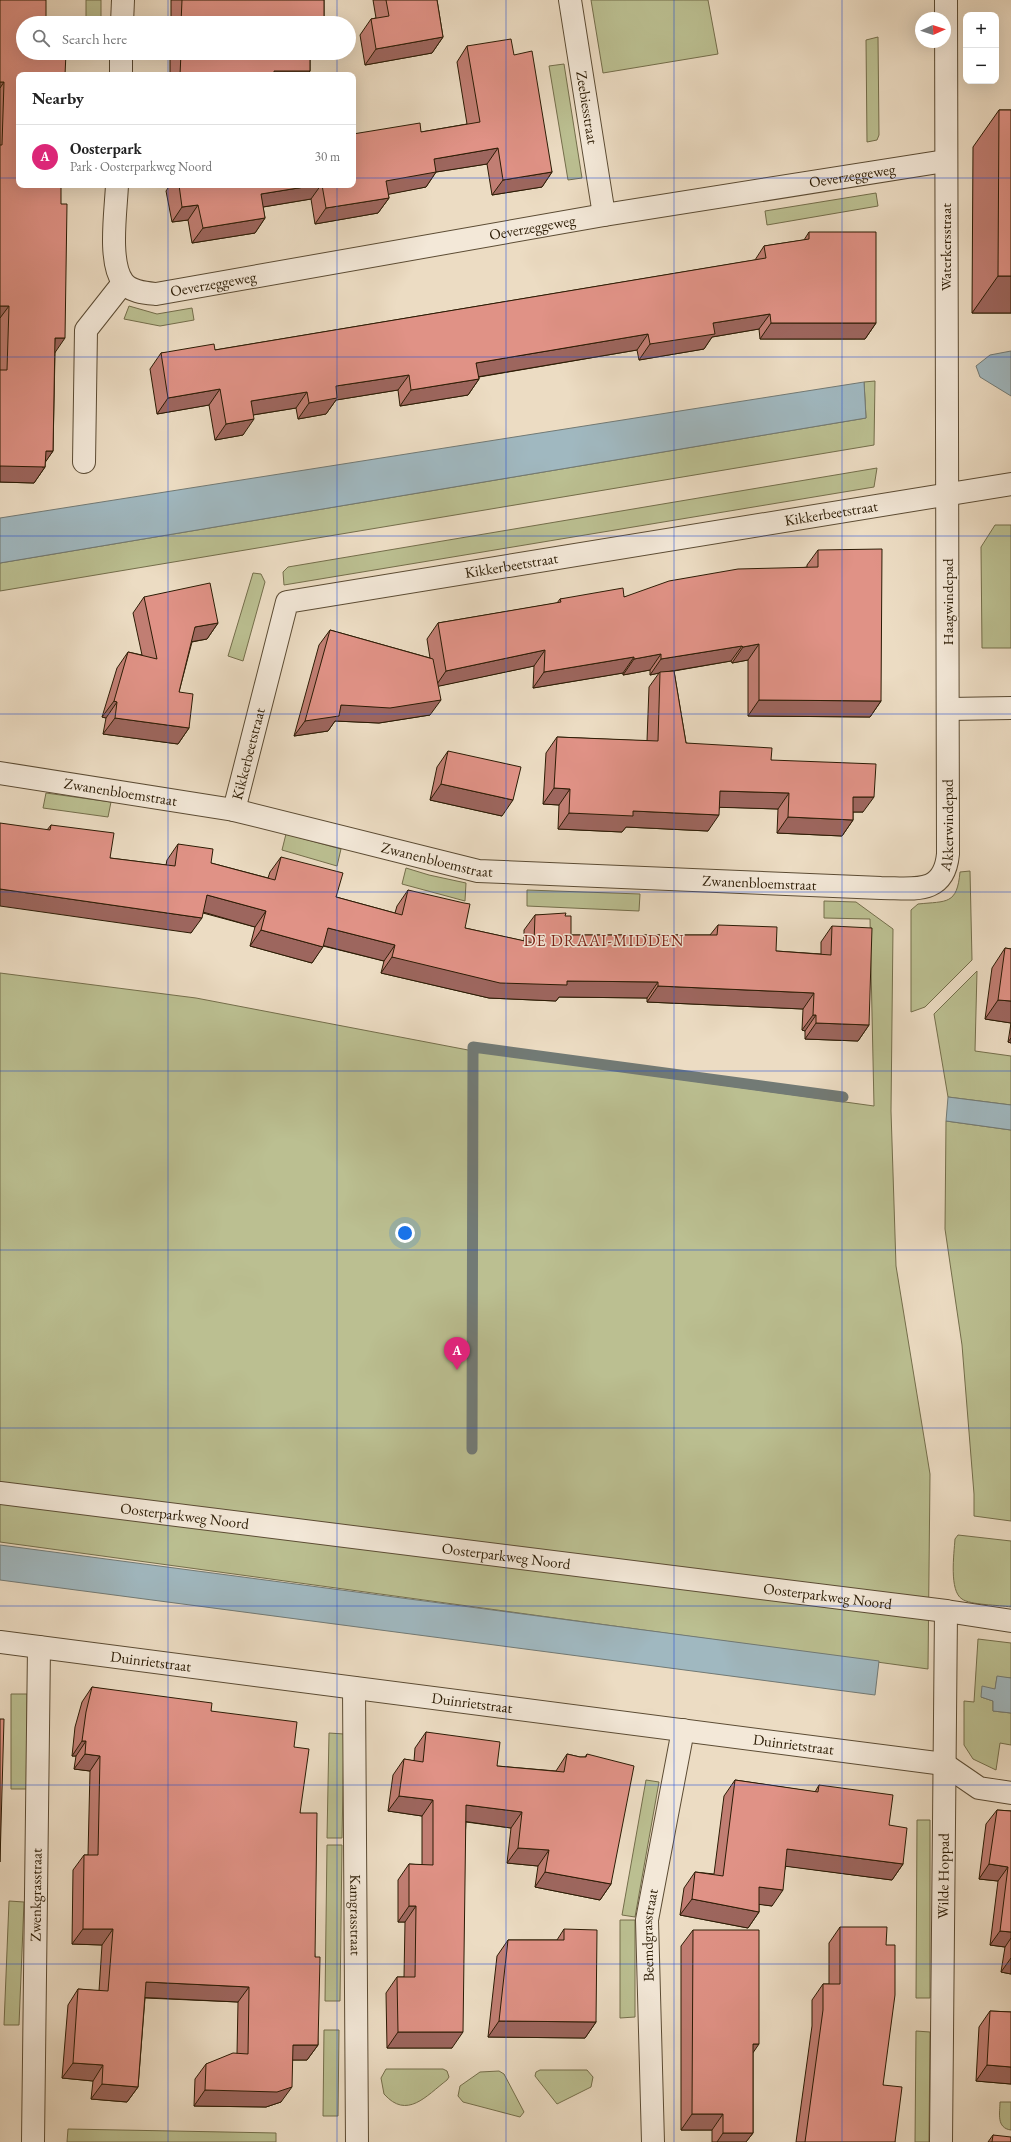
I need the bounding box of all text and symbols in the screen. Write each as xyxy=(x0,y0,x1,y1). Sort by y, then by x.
north arrow xyxy=(915,12,951,48)
map controls xyxy=(963,12,999,84)
button: + xyxy=(963,12,999,48)
search box xyxy=(16,16,356,60)
icon: search xyxy=(30,27,52,49)
text: Search here xyxy=(62,29,127,48)
button: − xyxy=(963,48,999,84)
street label: Zeebiesstraat xyxy=(572,70,603,146)
text: Nearby xyxy=(32,87,84,109)
text: Oosterpark xyxy=(70,139,142,158)
text: A xyxy=(40,148,50,165)
text: 30 m xyxy=(315,148,340,165)
text: Park · Oosterparkweg Noord xyxy=(70,158,212,175)
street label: Oeverzeggeweg xyxy=(808,159,897,191)
street label: Waterkersstraat xyxy=(936,203,955,291)
street label: Oeverzeggeweg xyxy=(488,210,577,244)
street label: Oeverzeggeweg xyxy=(169,266,258,300)
street label: Kikkerbeetstraat xyxy=(783,496,879,530)
street label: Kikkerbeetstraat xyxy=(463,548,560,582)
street label: Haagwindepad xyxy=(938,558,957,646)
street label: Kikkerbeetstraat xyxy=(227,705,269,802)
street label: Zwanenbloemstraat xyxy=(63,773,179,810)
street label: Akkerwindepad xyxy=(935,779,957,874)
street label: Zwanenbloemstraat xyxy=(379,837,493,881)
street label: Zwanenbloemstraat xyxy=(702,870,817,894)
district label: DE DRAAI-MIDDEN xyxy=(523,930,685,951)
your location xyxy=(395,1223,415,1243)
pin: A xyxy=(444,1337,470,1370)
street label: Oosterparkweg Noord xyxy=(119,1498,251,1533)
street label: Oosterparkweg Noord xyxy=(441,1538,572,1573)
street label: Oosterparkweg Noord xyxy=(762,1578,894,1613)
street label: Duinrietstraat xyxy=(109,1646,193,1676)
street label: Duinrietstraat xyxy=(431,1688,514,1717)
street label: Duinrietstraat xyxy=(752,1729,835,1759)
street label: Wilde Hoppad xyxy=(933,1833,953,1919)
street label: Zwenkgrasstraat xyxy=(25,1848,46,1942)
street label: Kamgrasstraat xyxy=(346,1874,366,1956)
street label: Beemdgrasstraat xyxy=(637,1887,662,1982)

